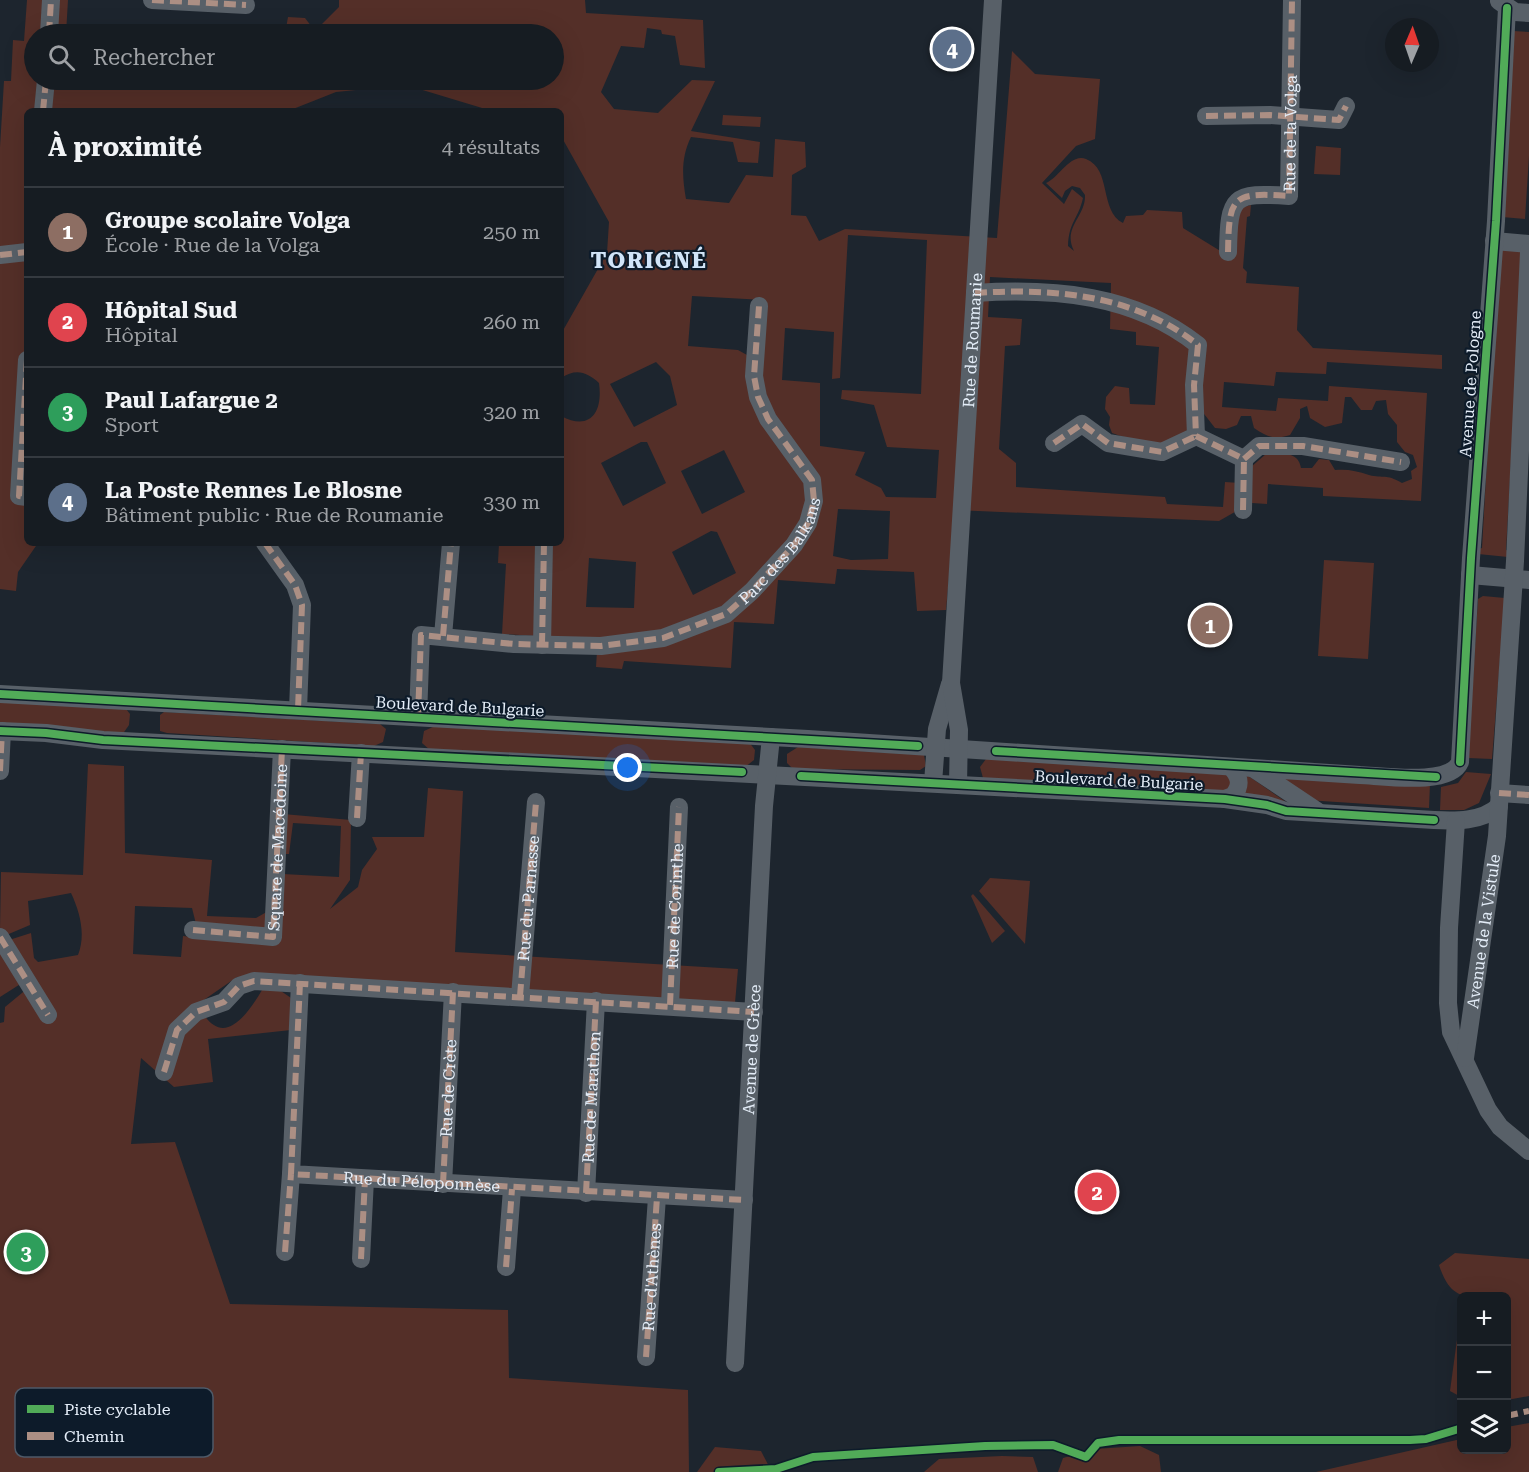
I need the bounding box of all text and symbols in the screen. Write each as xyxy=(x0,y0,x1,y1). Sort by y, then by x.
north arrow xyxy=(1385,18,1439,72)
search box xyxy=(24,24,564,90)
pin: 4 xyxy=(932,26,972,72)
icon: search xyxy=(45,41,78,74)
text: Rechercher xyxy=(93,45,215,70)
street label: Rue de la Volga xyxy=(1280,74,1301,192)
text: À proximité xyxy=(48,132,202,162)
text: 4 résultats xyxy=(442,135,540,159)
text: Groupe scolaire Volga xyxy=(105,208,350,233)
text: 1 xyxy=(62,220,73,244)
text: 250 m xyxy=(483,220,540,244)
text: École · Rue de la Volga xyxy=(105,233,320,257)
district label: TORIGNÉ xyxy=(590,246,708,273)
street label: Rue de Roumanie xyxy=(959,272,986,408)
text: Hôpital Sud xyxy=(105,298,237,323)
text: 2 xyxy=(62,310,73,334)
text: 260 m xyxy=(483,310,540,334)
street label: Avenue de Pologne xyxy=(1456,310,1485,458)
text: Hôpital xyxy=(105,323,178,347)
text: Paul Lafargue 2 xyxy=(105,388,278,413)
text: 3 xyxy=(62,400,73,424)
text: 320 m xyxy=(483,400,540,424)
text: Sport xyxy=(105,413,159,437)
text: La Poste Rennes Le Blosne xyxy=(105,478,402,503)
text: 4 xyxy=(62,490,73,514)
text: 330 m xyxy=(483,490,540,514)
street label: Parc des Balkans xyxy=(735,495,825,608)
text: Bâtiment public · Rue de Roumanie xyxy=(105,503,443,527)
pin: 1 xyxy=(1190,602,1230,648)
street label: Boulevard de Bulgarie xyxy=(375,693,545,720)
your location xyxy=(613,753,642,782)
street label: Square de Macédoine xyxy=(264,763,291,931)
street label: Boulevard de Bulgarie xyxy=(1034,767,1204,794)
street label: Rue du Parnasse xyxy=(514,835,543,962)
street label: Rue de Corinthe xyxy=(663,843,687,969)
street label: Avenue de la Vistule xyxy=(1463,853,1504,1010)
street label: Avenue de Grèce xyxy=(739,984,765,1115)
street label: Rue de Marathon xyxy=(579,1031,604,1164)
street label: Rue de Crète xyxy=(436,1038,461,1138)
street label: Rue du Péloponnèse xyxy=(342,1168,501,1196)
pin: 2 xyxy=(1078,1170,1116,1214)
street label: Rue d'Athènes xyxy=(639,1222,665,1332)
pin: 3 xyxy=(6,1230,46,1274)
map controls xyxy=(1457,1292,1511,1454)
button: + xyxy=(1457,1292,1511,1346)
button: − xyxy=(1457,1346,1511,1400)
legend xyxy=(15,1388,213,1457)
text: Piste cyclable xyxy=(64,1400,171,1419)
button: layers xyxy=(1457,1400,1511,1454)
text: Chemin xyxy=(64,1427,125,1446)

